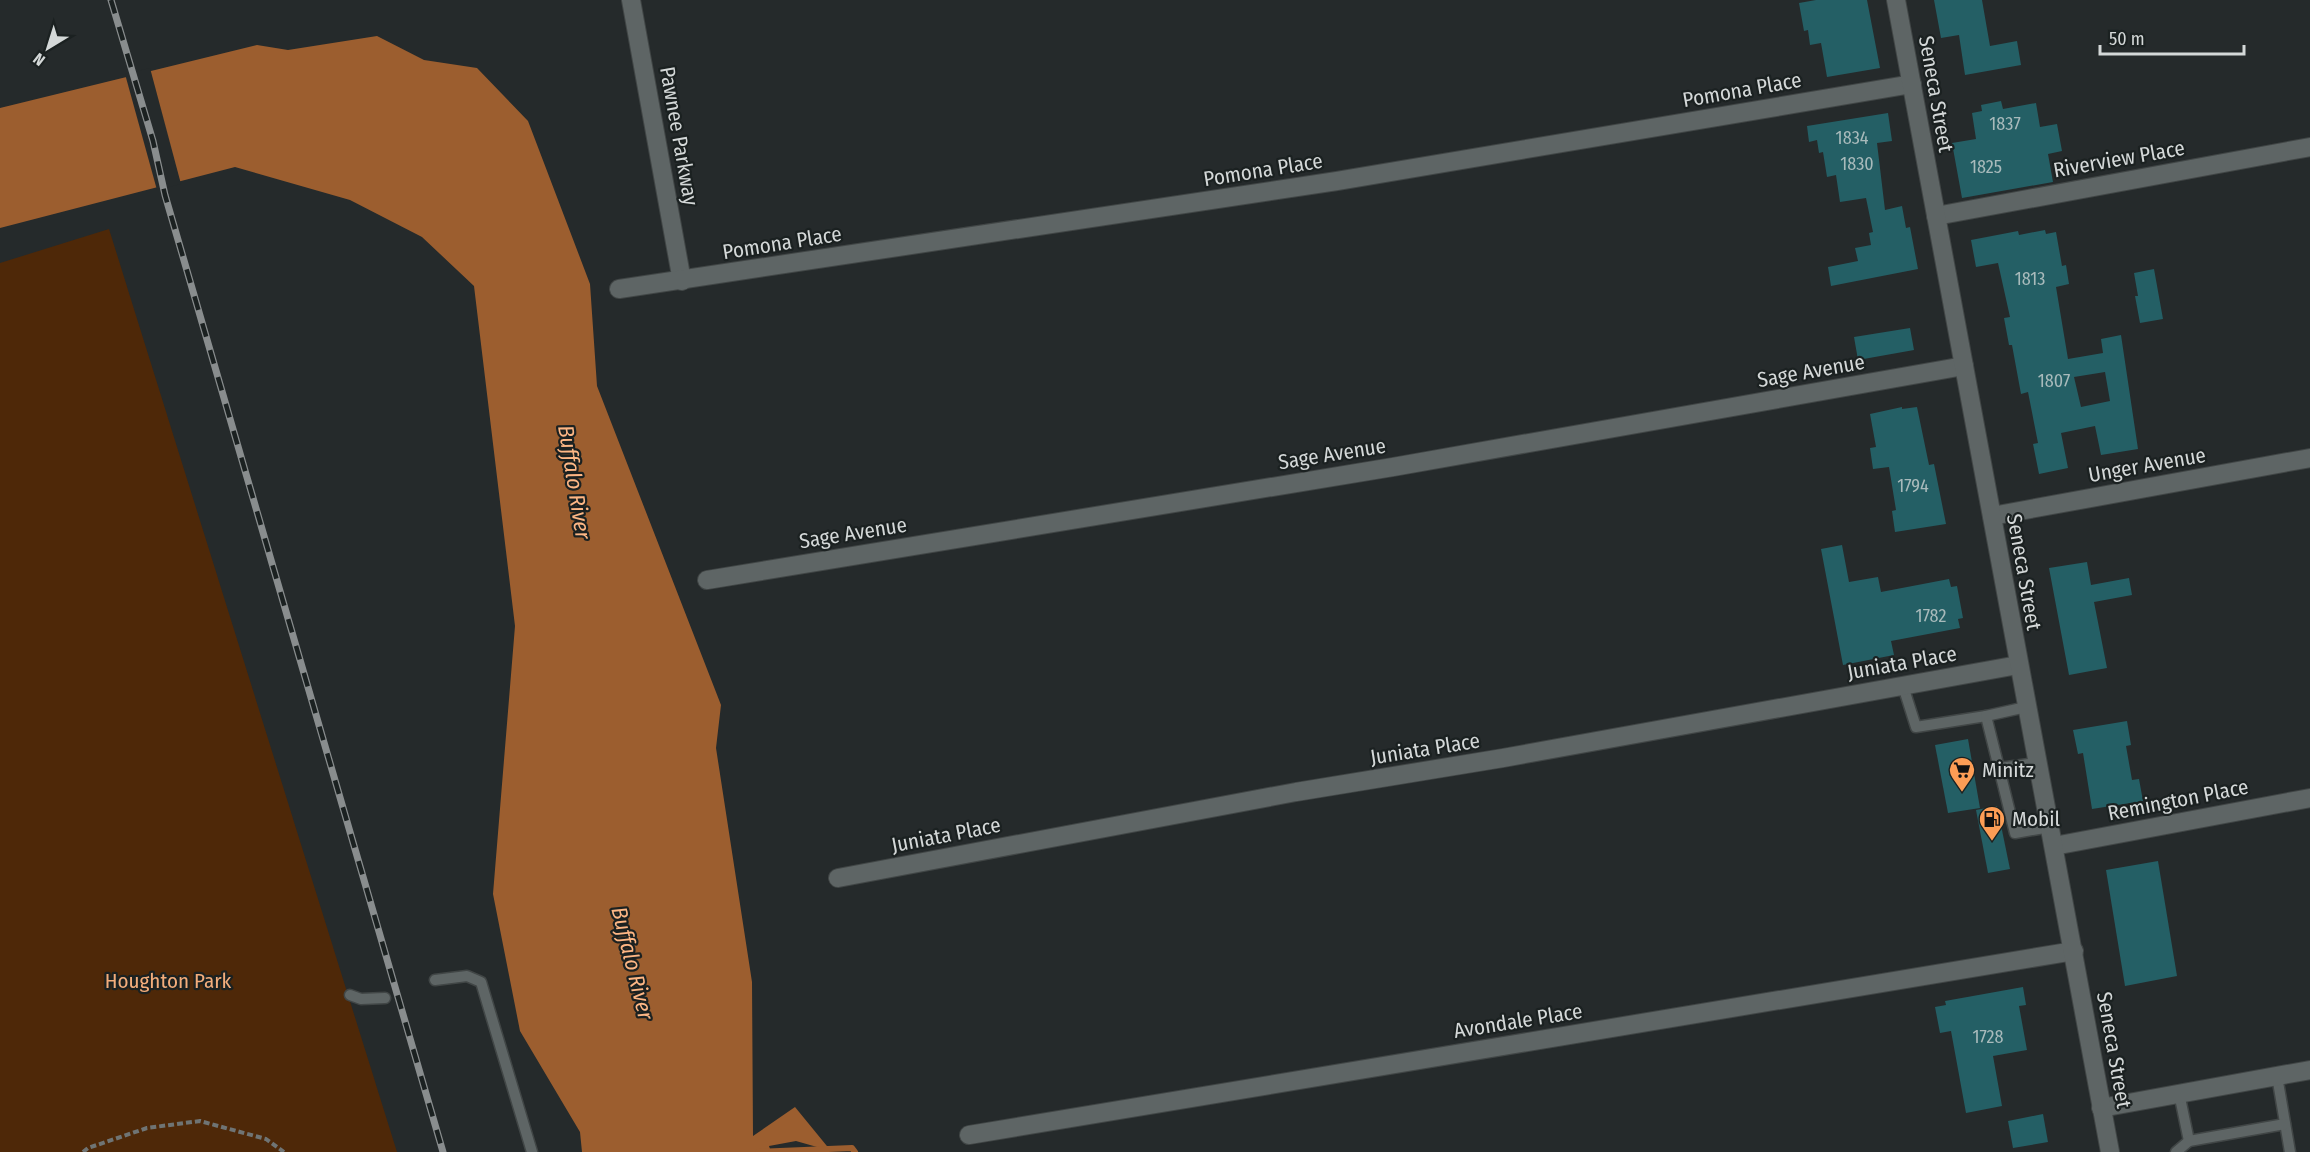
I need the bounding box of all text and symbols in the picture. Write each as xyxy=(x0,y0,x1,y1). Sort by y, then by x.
north arrow xyxy=(18,18,78,78)
scale bar xyxy=(2100,18,2244,56)
text: 50 m xyxy=(2109,28,2145,50)
street label: Seneca Street xyxy=(1913,34,1959,154)
text: N xyxy=(29,49,49,70)
street label: Pawnee Parkway xyxy=(654,64,704,208)
street label: Pomona Place xyxy=(1680,67,1804,113)
house number: 1837 xyxy=(1989,113,2021,135)
house number: 1834 xyxy=(1836,127,1869,149)
street label: Riverview Place xyxy=(2051,135,2187,183)
street label: Pomona Place xyxy=(1202,148,1324,192)
house number: 1830 xyxy=(1840,153,1874,175)
house number: 1825 xyxy=(1970,156,2002,178)
street label: Pomona Place xyxy=(721,221,843,265)
house number: 1813 xyxy=(2015,268,2045,290)
street label: Sage Avenue xyxy=(1755,349,1867,393)
house number: 1807 xyxy=(2038,370,2070,392)
water label: Buffalo River xyxy=(552,423,597,542)
street label: Sage Avenue xyxy=(1276,433,1388,475)
street label: Unger Avenue xyxy=(2086,442,2208,488)
house number: 1794 xyxy=(1897,475,1929,497)
street label: Sage Avenue xyxy=(797,512,909,554)
street label: Seneca Street xyxy=(2001,512,2047,632)
house number: 1782 xyxy=(1916,605,1946,627)
street label: Juniata Place xyxy=(1845,641,1959,685)
street label: Juniata Place xyxy=(1368,727,1482,771)
supermarket icon: Minitz xyxy=(1947,755,1977,793)
place label: Minitz xyxy=(1982,757,2034,783)
street label: Remington Place xyxy=(2105,774,2251,826)
fuel station icon: Mobil xyxy=(1977,804,2007,842)
place label: Mobil xyxy=(2012,806,2060,832)
street label: Juniata Place xyxy=(889,812,1003,858)
water label: Buffalo River xyxy=(605,904,660,1024)
park label: Houghton Park xyxy=(105,968,232,994)
street label: Seneca Street xyxy=(2091,990,2137,1110)
street label: Avondale Place xyxy=(1452,998,1584,1044)
house number: 1728 xyxy=(1972,1026,2004,1048)

